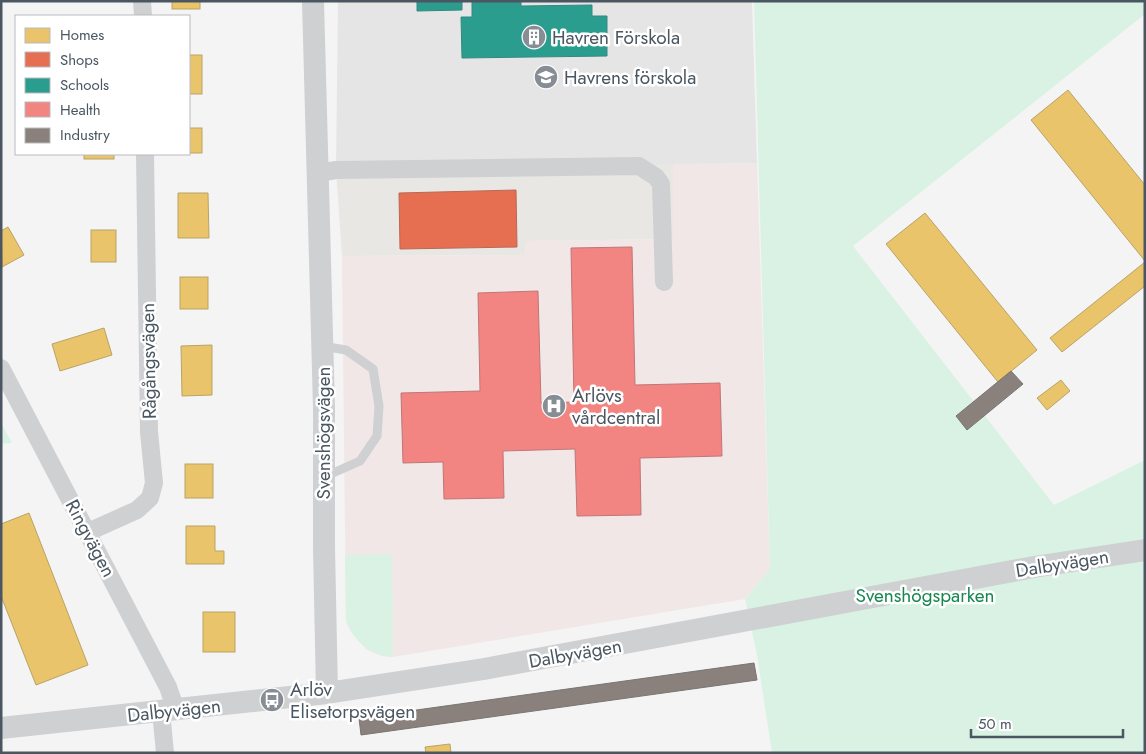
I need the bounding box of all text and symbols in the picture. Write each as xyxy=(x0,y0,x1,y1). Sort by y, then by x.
legend xyxy=(15,15,190,155)
text: Homes xyxy=(60,24,104,46)
building icon: Havren Förskola xyxy=(521,24,547,50)
place label: Havren Förskola xyxy=(552,24,680,51)
text: Shops xyxy=(60,49,99,71)
school or university icon: Havrens förskola xyxy=(533,64,559,90)
place label: Havrens förskola xyxy=(564,64,696,91)
text: Schools xyxy=(60,74,109,96)
text: Health xyxy=(60,99,101,121)
text: Industry xyxy=(60,124,110,146)
street label: Rågångsvägen xyxy=(134,303,163,419)
street label: Svenshögsvägen xyxy=(310,367,337,499)
place label: Arlövs vårdcentral xyxy=(572,382,660,431)
hospital icon: Arlövs vårdcentral xyxy=(541,393,567,419)
street label: Ringvägen xyxy=(59,495,122,582)
street label: Dalbyvägen xyxy=(1014,543,1111,584)
park label: Svenshögsparken xyxy=(855,582,995,609)
street label: Dalbyvägen xyxy=(526,632,624,675)
place label: Arlöv Elisetorpsvägen xyxy=(290,676,415,725)
bus stop icon: Arlöv Elisetorpsvägen xyxy=(259,687,285,713)
street label: Dalbyvägen xyxy=(126,692,222,729)
scale bar xyxy=(971,706,1124,738)
text: 50 m xyxy=(978,713,1012,735)

